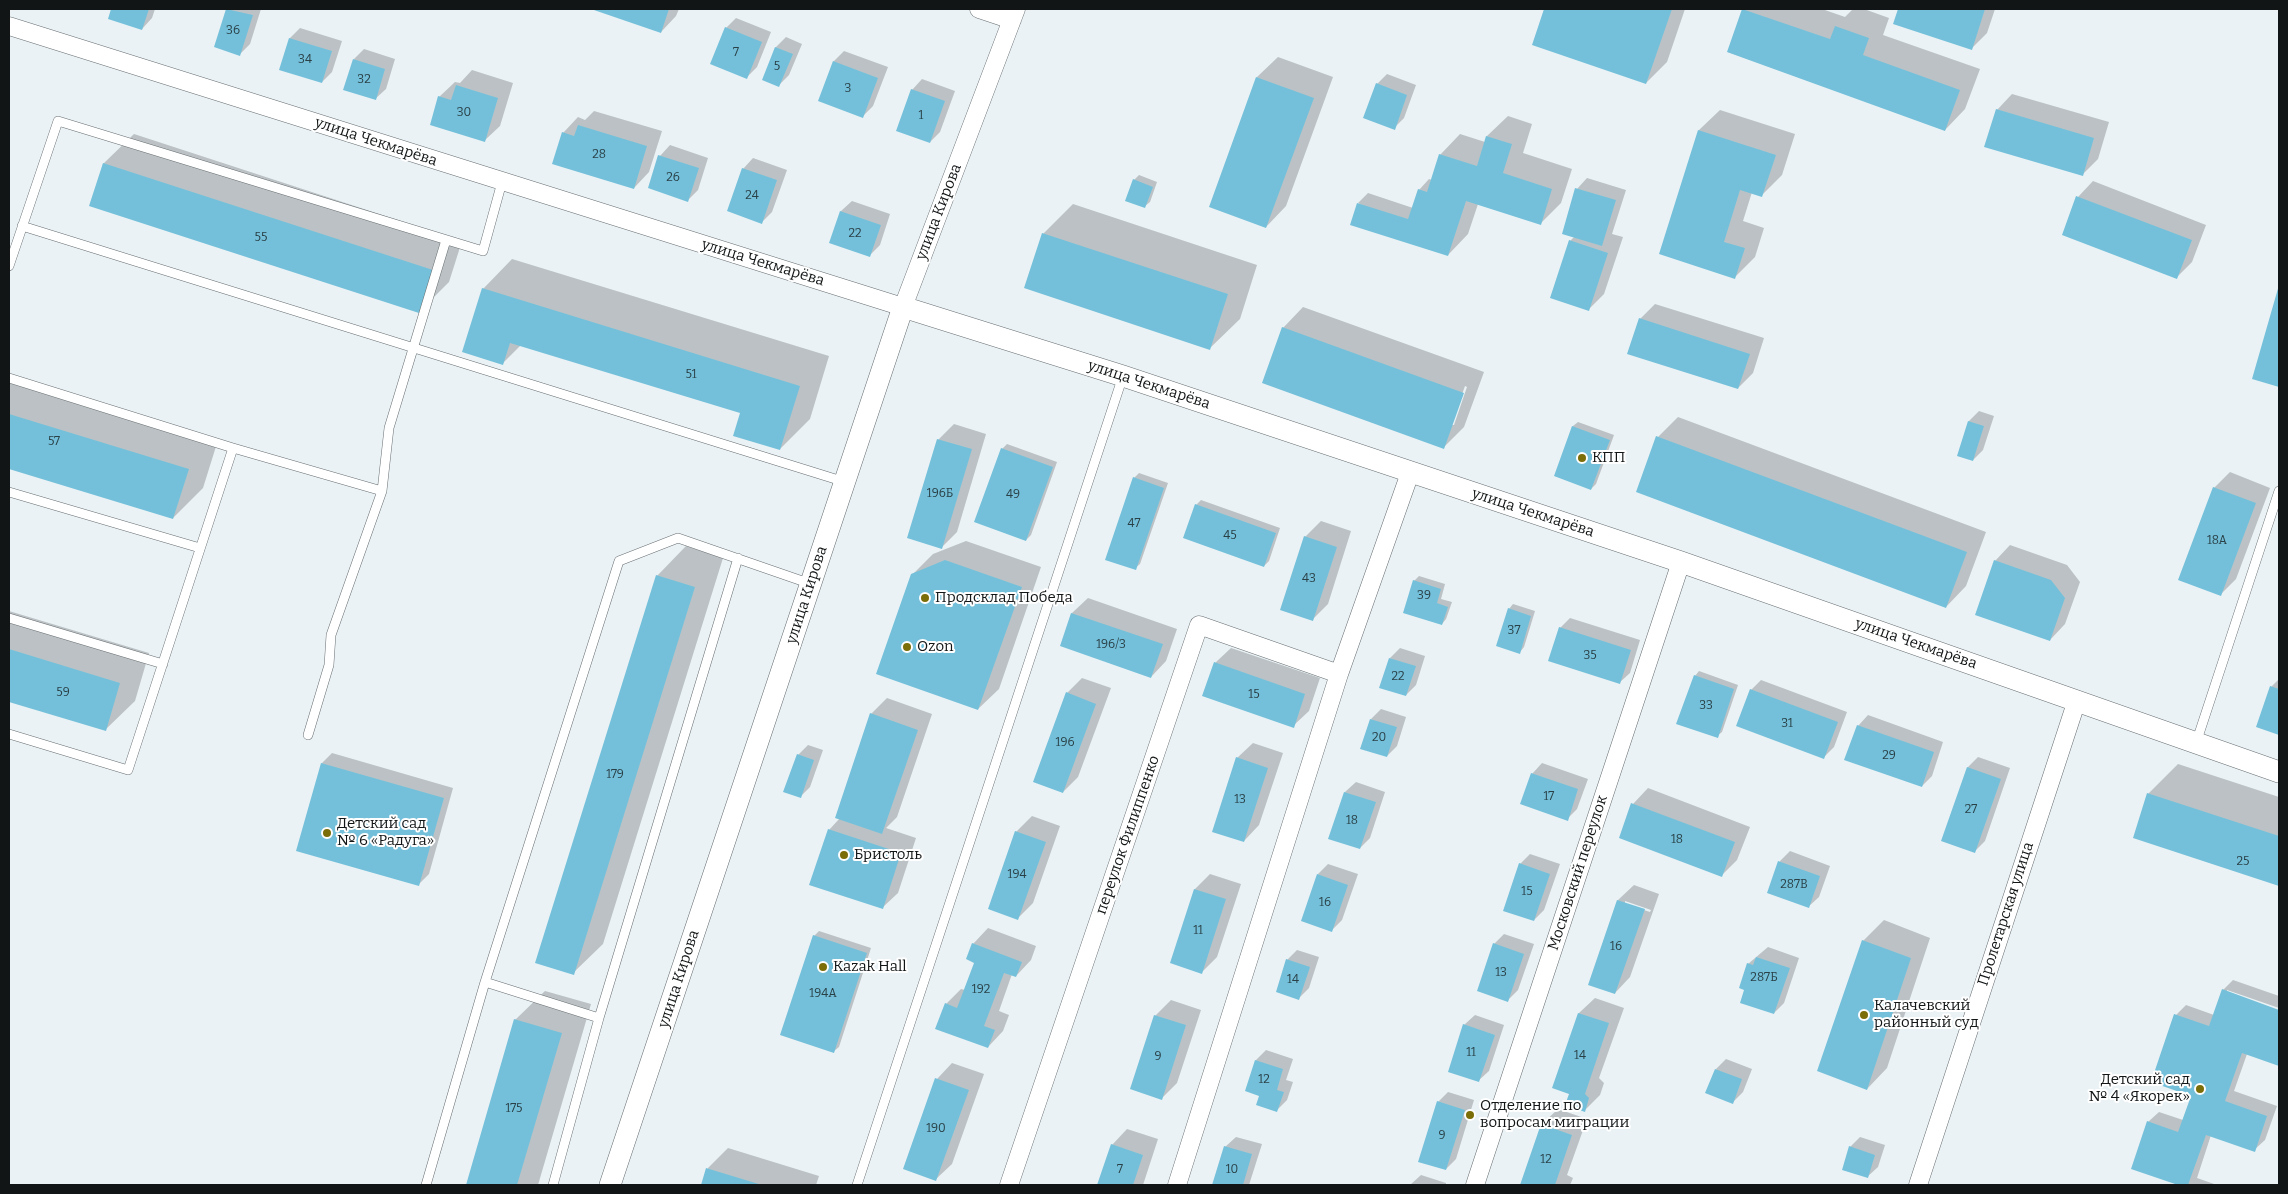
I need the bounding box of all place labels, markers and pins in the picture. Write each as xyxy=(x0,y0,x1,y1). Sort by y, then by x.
place label: КПП xyxy=(1592,449,1625,467)
marker: КПП xyxy=(1576,452,1588,464)
place label: Продсклад Победа xyxy=(935,589,1073,607)
marker: Продсклад Победа xyxy=(919,592,931,604)
place label: Ozon xyxy=(917,638,954,656)
marker: Ozon xyxy=(901,641,913,653)
place label: Детский сад № 6 «Радуга» xyxy=(337,815,434,850)
marker: Детский сад № 6 «Радуга» xyxy=(321,827,333,839)
place label: Бристоль xyxy=(854,846,922,864)
marker: Бристоль xyxy=(838,849,850,861)
place label: Kazak Hall xyxy=(833,958,907,976)
marker: Kazak Hall xyxy=(817,961,829,973)
place label: Калачевский районный суд xyxy=(1874,997,1979,1032)
marker: Калачевский районный суд xyxy=(1858,1009,1870,1021)
place label: Детский сад № 4 «Якорек» xyxy=(2089,1071,2190,1106)
marker: Детский сад № 4 «Якорек» xyxy=(2194,1083,2206,1095)
place label: Отделение по вопросам миграции xyxy=(1480,1097,1629,1132)
marker: Отделение по вопросам миграции xyxy=(1464,1109,1476,1121)

